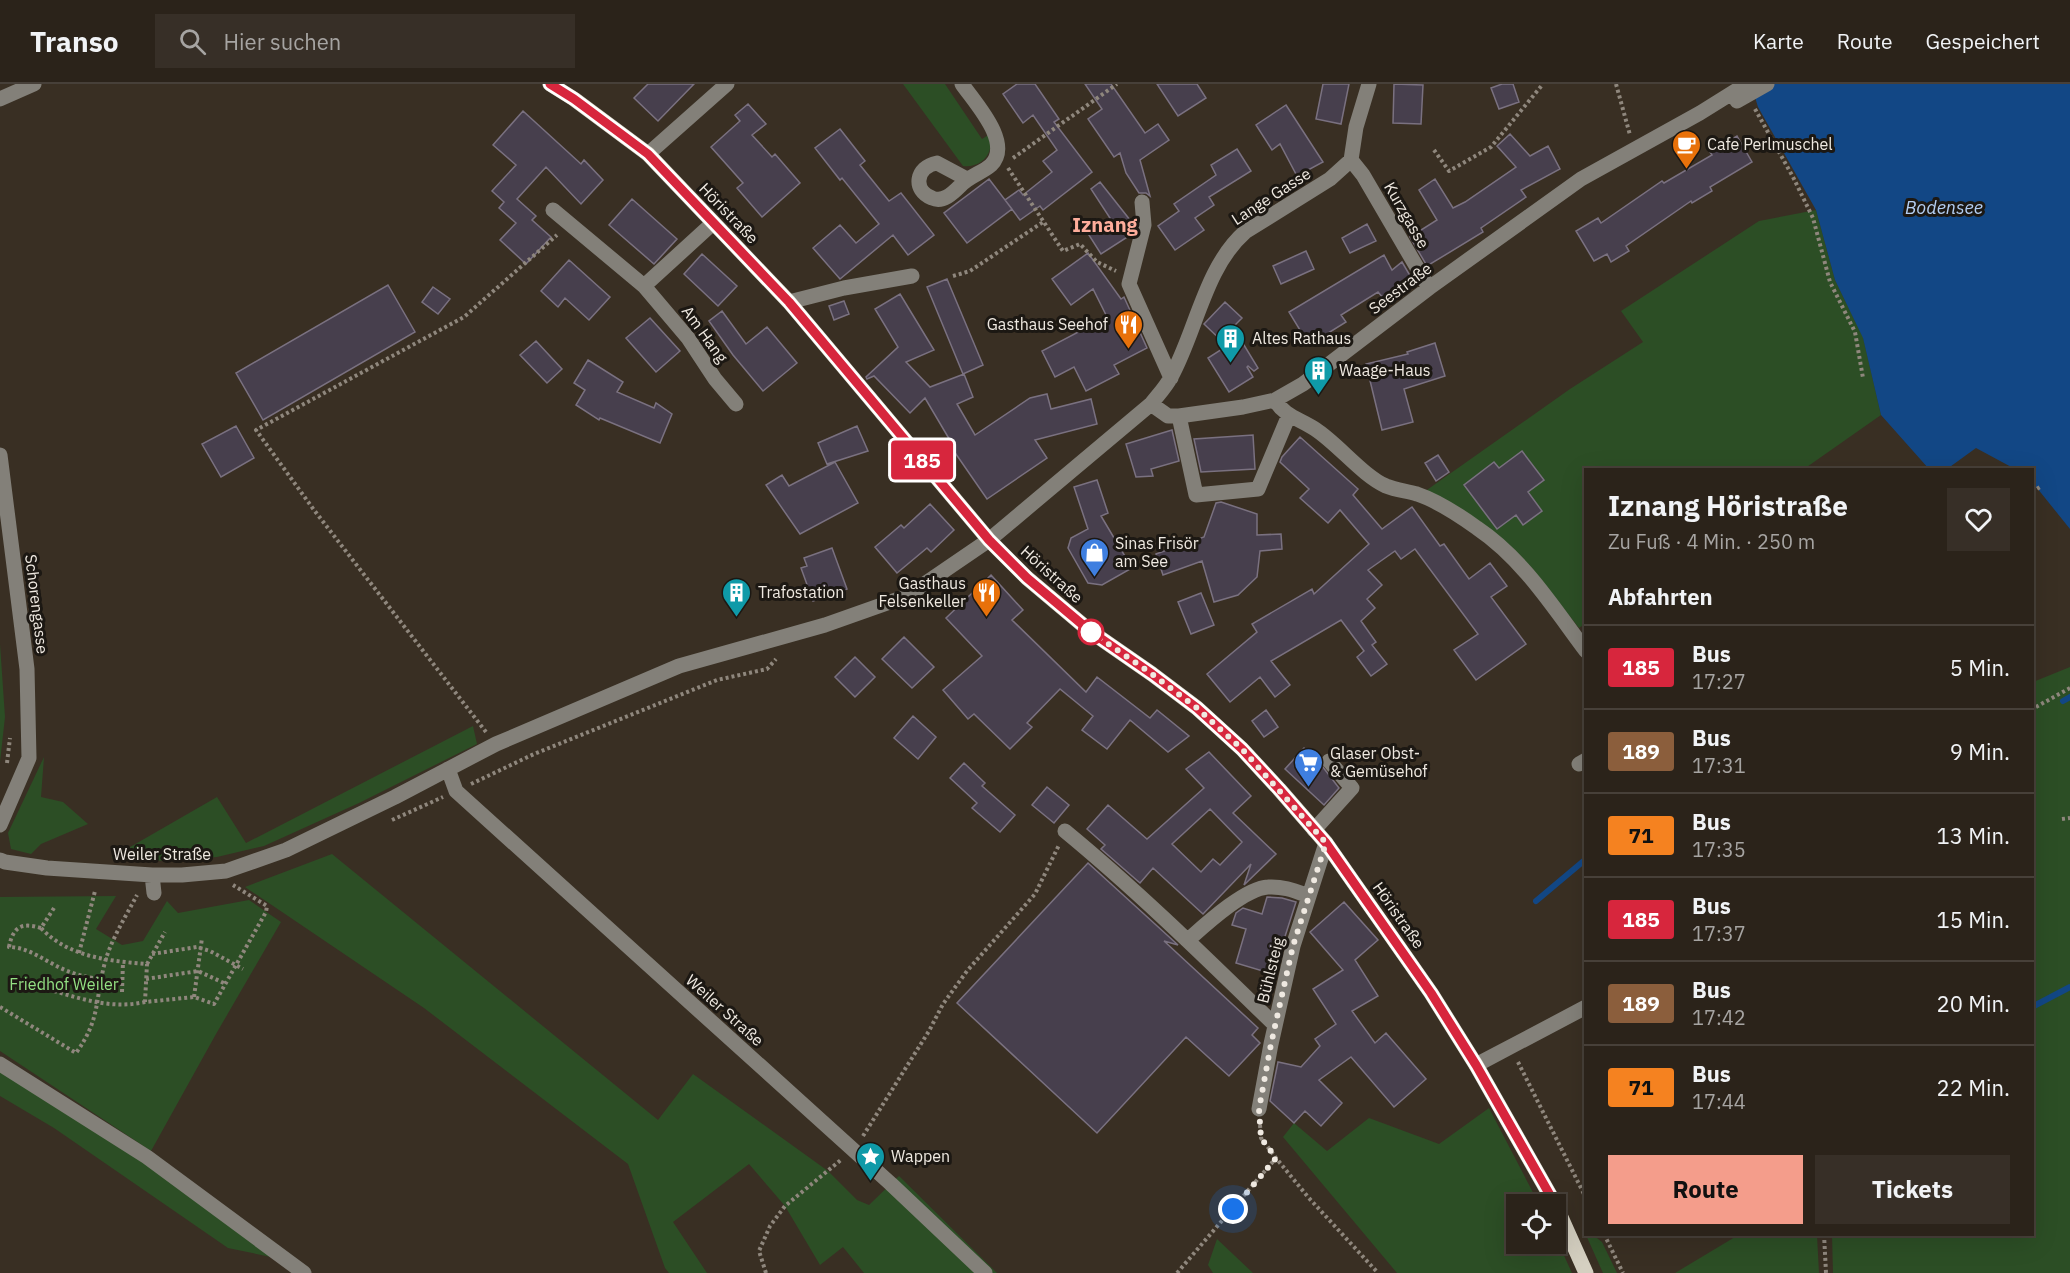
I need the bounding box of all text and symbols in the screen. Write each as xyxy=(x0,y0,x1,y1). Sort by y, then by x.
search box xyxy=(155,14,575,68)
text: Transo xyxy=(30,23,119,60)
icon: search xyxy=(176,25,209,58)
text: Hier suchen xyxy=(224,27,341,56)
text: Karte xyxy=(1753,27,1804,55)
text: Route xyxy=(1837,27,1893,55)
text: Gespeichert xyxy=(1926,27,2040,55)
cafe icon: Cafe Perlmuschel xyxy=(1670,128,1702,170)
place label: Cafe Perlmuschel xyxy=(1707,134,1833,154)
street label: Lange Gasse xyxy=(1228,163,1315,229)
street label: Höristraße xyxy=(695,178,763,248)
street label: Kurzgasse xyxy=(1380,178,1434,252)
water label: Bodensee xyxy=(1905,196,1983,219)
district label: Iznang xyxy=(1072,211,1139,238)
street label: Seestraße xyxy=(1365,258,1436,318)
street label: Am Hang xyxy=(678,302,733,367)
restaurant icon: Gasthaus Seehof xyxy=(1113,308,1145,350)
place label: Gasthaus Seehof xyxy=(987,314,1108,334)
building icon: Altes Rathaus xyxy=(1215,322,1247,364)
place label: Altes Rathaus xyxy=(1252,328,1351,348)
building icon: Waage-Haus xyxy=(1302,354,1334,396)
place label: Waage-Haus xyxy=(1339,360,1431,380)
line badge: 185 xyxy=(888,440,956,479)
text: 185 xyxy=(903,446,941,474)
text: Iznang Höristraße xyxy=(1608,487,1848,524)
button: heart xyxy=(1947,488,2010,551)
text: Zu Fuß · 4 Min. · 250 m xyxy=(1608,528,1815,555)
place label: Sinas Frisör am See xyxy=(1115,533,1199,571)
shop icon: Sinas Frisör am See xyxy=(1078,536,1110,578)
street label: Höristraße xyxy=(1017,541,1087,607)
street label: Schorengasse xyxy=(21,553,53,655)
place label: Gasthaus Felsenkeller xyxy=(878,573,966,611)
building icon: Trafostation xyxy=(721,576,753,618)
restaurant icon: Gasthaus Felsenkeller xyxy=(971,576,1003,618)
place label: Trafostation xyxy=(758,582,844,602)
text: Abfahrten xyxy=(1608,582,1713,611)
unlabelled marker xyxy=(1078,619,1104,645)
text: Bus xyxy=(1692,639,1731,668)
text: 185 xyxy=(1622,653,1660,681)
text: 5 Min. xyxy=(1950,653,2010,682)
text: 17:27 xyxy=(1692,668,1746,695)
text: Bus xyxy=(1692,723,1731,752)
text: 189 xyxy=(1622,737,1660,765)
text: 9 Min. xyxy=(1950,737,2010,766)
place label: Glaser Obst- & Gemüsehof xyxy=(1330,743,1428,781)
supermarket icon: Glaser Obst- & Gemüsehof xyxy=(1293,746,1325,788)
text: 17:31 xyxy=(1692,752,1746,779)
text: Bus xyxy=(1692,807,1731,836)
text: 71 xyxy=(1628,821,1654,849)
text: 13 Min. xyxy=(1937,821,2010,850)
text: 17:35 xyxy=(1692,836,1746,863)
street label: Weiler Straße xyxy=(113,844,211,864)
street label: Höristraße xyxy=(1369,878,1429,952)
text: Bus xyxy=(1692,891,1731,920)
text: 185 xyxy=(1622,905,1660,933)
text: 15 Min. xyxy=(1937,905,2010,934)
text: 17:37 xyxy=(1692,920,1746,947)
street label: Bühlsteig xyxy=(1252,934,1288,1005)
street label: Weiler Straße xyxy=(682,970,768,1050)
park label: Friedhof Weiler xyxy=(9,974,119,994)
text: Bus xyxy=(1692,975,1731,1004)
text: 189 xyxy=(1622,989,1660,1017)
text: 20 Min. xyxy=(1937,989,2010,1018)
text: 17:42 xyxy=(1692,1004,1746,1031)
text: Bus xyxy=(1692,1059,1731,1088)
text: 71 xyxy=(1628,1073,1654,1101)
text: 22 Min. xyxy=(1937,1073,2010,1102)
text: 17:44 xyxy=(1692,1088,1746,1115)
place icon: Wappen xyxy=(854,1140,886,1182)
place label: Wappen xyxy=(891,1146,950,1166)
button: Route xyxy=(1608,1155,1803,1224)
button: Tickets xyxy=(1815,1155,2010,1224)
your location xyxy=(1218,1194,1248,1224)
map controls xyxy=(1506,1194,1566,1254)
button: locate xyxy=(1506,1194,1566,1254)

